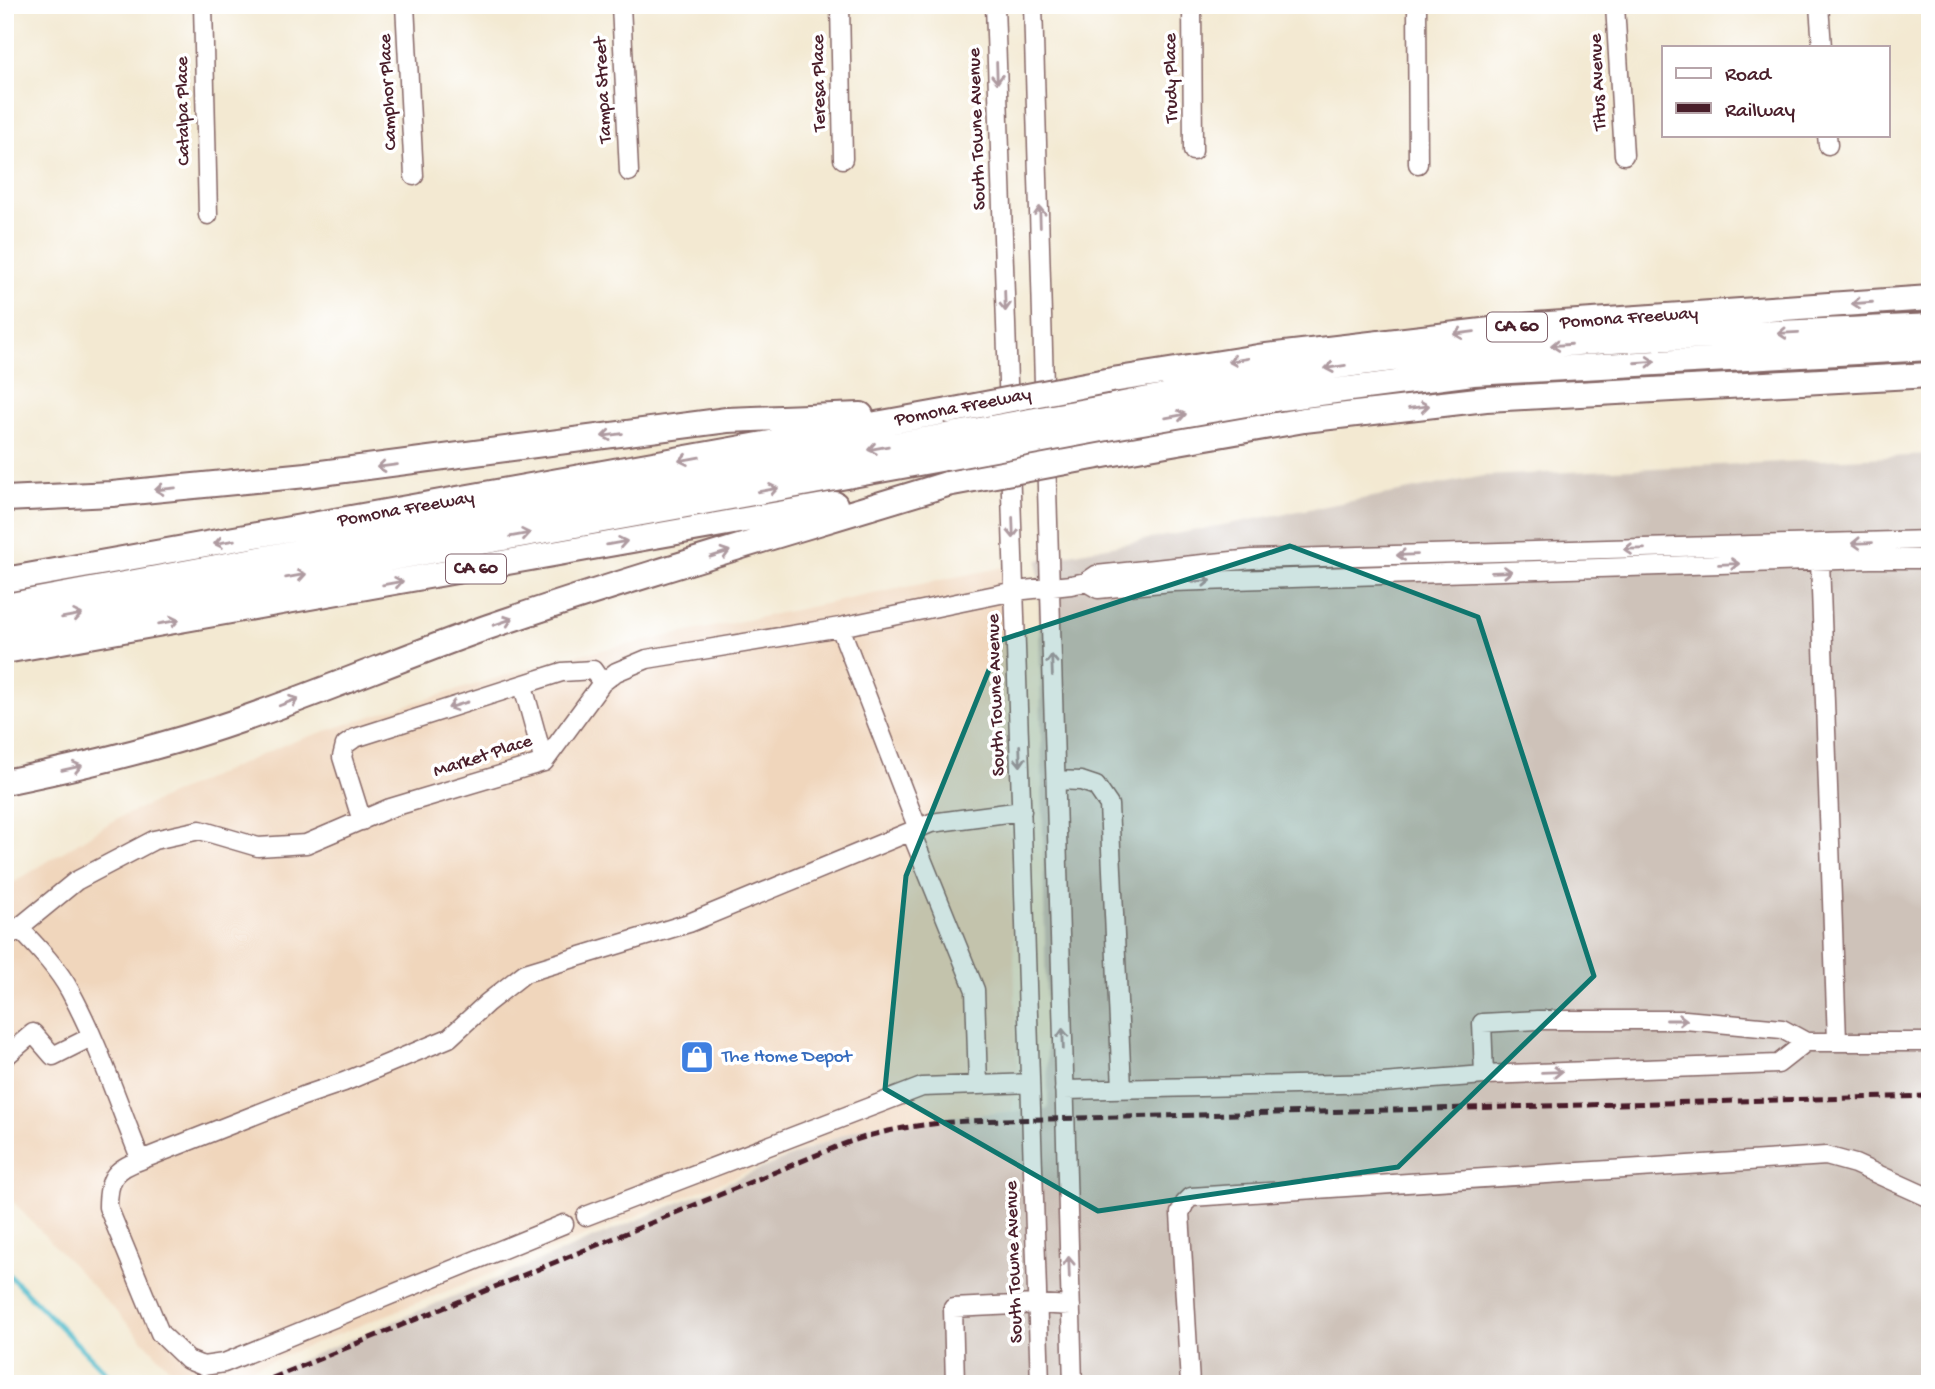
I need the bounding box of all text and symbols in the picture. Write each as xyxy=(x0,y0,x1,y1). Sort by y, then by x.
street label: Camphor Place xyxy=(374,33,404,151)
street label: Trudy Place xyxy=(1160,33,1184,124)
street label: Titus Avenue xyxy=(1585,33,1613,132)
street label: Tampa Street xyxy=(590,34,618,145)
street label: Teresa Place xyxy=(808,34,832,133)
legend xyxy=(1662,46,1890,136)
street label: South Towne Avenue xyxy=(964,47,992,211)
street label: Catalpa Place xyxy=(172,56,196,166)
one-way arrow xyxy=(990,62,1004,85)
text: Road xyxy=(1725,64,1773,89)
text: Railway xyxy=(1725,100,1795,125)
one-way arrow xyxy=(1033,206,1046,229)
one-way arrow xyxy=(998,289,1011,312)
one-way arrow xyxy=(1851,297,1873,310)
street label: Pomona Freeway xyxy=(1558,303,1700,335)
road number: CA 60 xyxy=(1487,312,1547,342)
one-way arrow xyxy=(1453,327,1476,340)
one-way arrow xyxy=(1777,327,1800,340)
one-way arrow xyxy=(1550,339,1573,352)
one-way arrow xyxy=(1227,354,1250,367)
one-way arrow xyxy=(1633,356,1656,369)
one-way arrow xyxy=(1324,361,1346,374)
street label: Pomona Freeway xyxy=(892,383,1034,433)
one-way arrow xyxy=(1407,400,1430,413)
one-way arrow xyxy=(1164,409,1187,422)
one-way arrow xyxy=(601,429,624,442)
one-way arrow xyxy=(867,442,890,455)
one-way arrow xyxy=(678,452,701,466)
one-way arrow xyxy=(376,459,399,472)
one-way arrow xyxy=(154,483,177,496)
one-way arrow xyxy=(756,483,779,496)
street label: Pomona Freeway xyxy=(335,487,477,534)
one-way arrow xyxy=(1006,516,1019,539)
one-way arrow xyxy=(508,528,531,541)
one-way arrow xyxy=(213,536,236,549)
one-way arrow xyxy=(605,536,628,550)
one-way arrow xyxy=(1850,536,1873,549)
one-way arrow xyxy=(1623,542,1646,555)
one-way arrow xyxy=(708,546,730,559)
one-way arrow xyxy=(1395,548,1418,561)
road number: CA 60 xyxy=(446,554,506,584)
one-way arrow xyxy=(1718,557,1741,571)
one-way arrow xyxy=(1490,565,1513,578)
one-way arrow xyxy=(284,568,307,582)
one-way arrow xyxy=(1190,574,1213,588)
one-way arrow xyxy=(381,576,404,589)
one-way arrow xyxy=(60,609,83,623)
street label: South Towne Avenue xyxy=(983,613,1011,777)
one-way arrow xyxy=(157,615,180,629)
one-way arrow xyxy=(491,615,513,627)
one-way arrow xyxy=(1045,654,1059,677)
one-way arrow xyxy=(278,694,300,707)
one-way arrow xyxy=(447,700,469,713)
street label: Market Place xyxy=(431,730,535,784)
one-way arrow xyxy=(1013,744,1027,767)
one-way arrow xyxy=(60,760,83,774)
one-way arrow xyxy=(1666,1013,1689,1027)
one-way arrow xyxy=(1056,1028,1069,1051)
shop icon: The Home Depot xyxy=(678,1038,716,1076)
place label: The Home Depot xyxy=(721,1046,854,1069)
one-way arrow xyxy=(1540,1066,1563,1079)
street label: South Towne Avenue xyxy=(1001,1180,1029,1344)
one-way arrow xyxy=(1063,1255,1076,1278)

